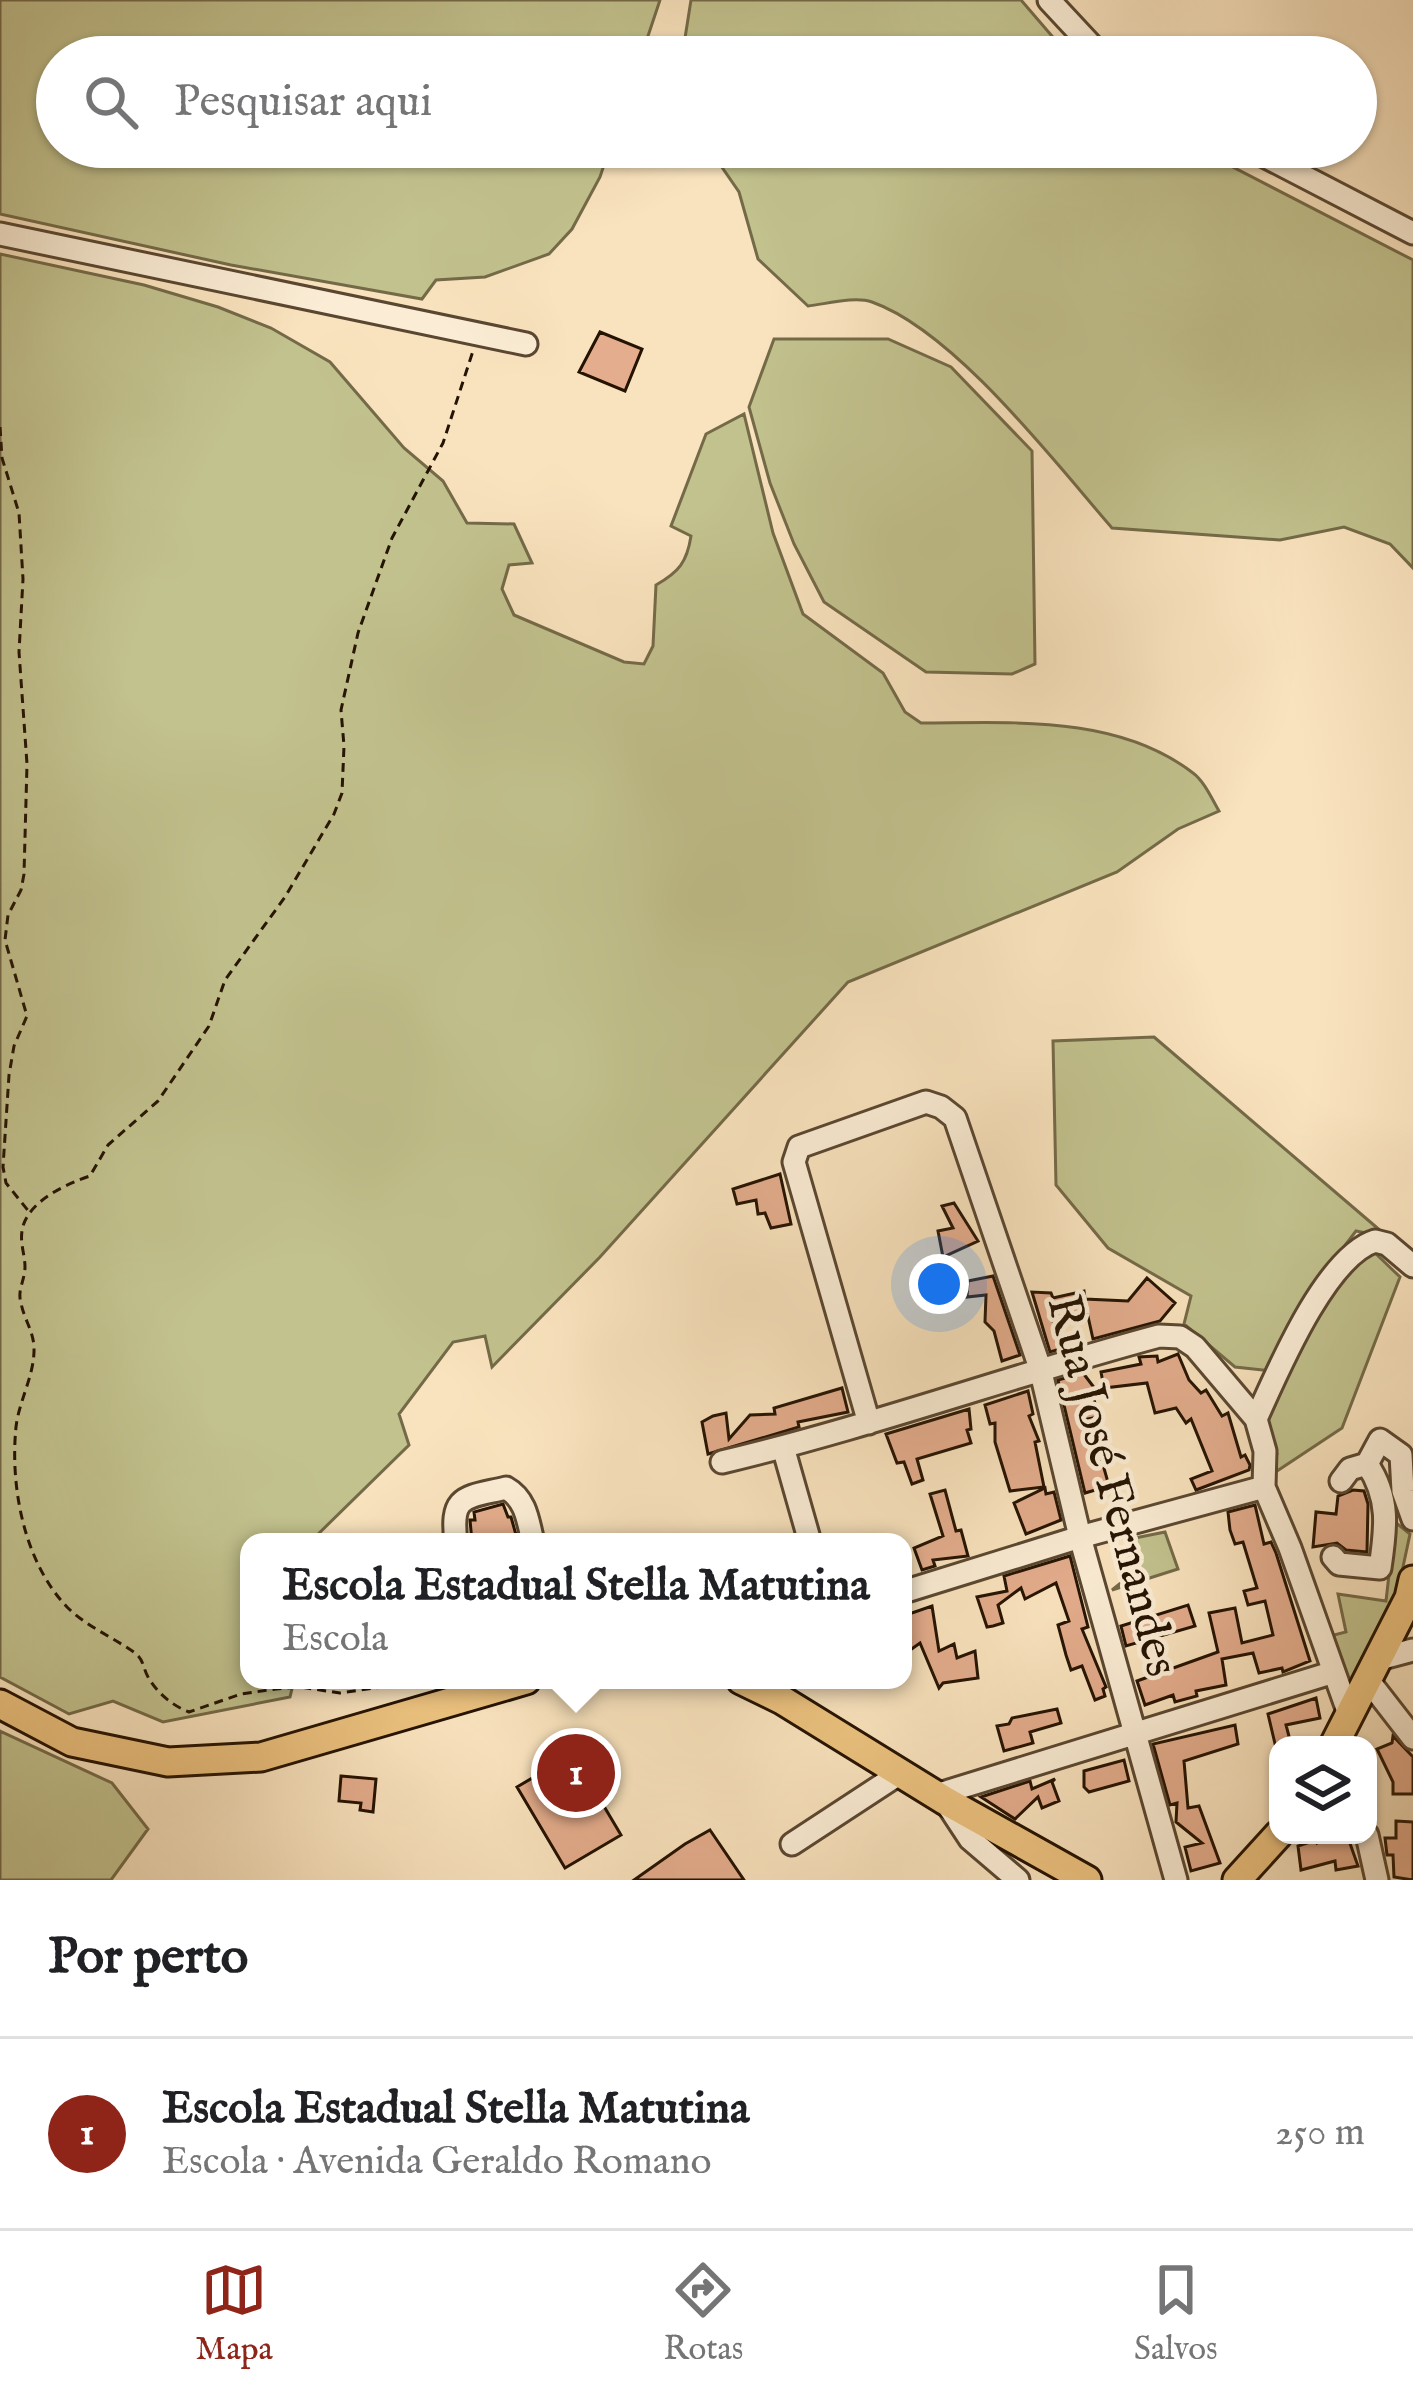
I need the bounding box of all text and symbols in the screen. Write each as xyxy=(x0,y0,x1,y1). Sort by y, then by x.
search box xyxy=(36,36,1377,168)
icon: search xyxy=(78,69,144,135)
text: Pesquisar aqui xyxy=(174,74,432,131)
your location xyxy=(909,1254,969,1314)
street label: Rua José Fernandes xyxy=(1031,1289,1191,1683)
popup xyxy=(240,1533,912,1689)
text: Escola Estadual Stella Matutina xyxy=(282,1558,870,1615)
text: Escola xyxy=(282,1615,388,1664)
pin: 1 xyxy=(537,1728,615,1818)
map controls xyxy=(1269,1736,1377,1844)
button: layers xyxy=(1269,1736,1377,1844)
text: Por perto xyxy=(48,1926,248,1991)
text: Escola Estadual Stella Matutina xyxy=(162,2081,749,2138)
text: 1 xyxy=(80,2109,94,2158)
text: 250 m xyxy=(1275,2109,1365,2158)
text: Escola · Avenida Geraldo Romano xyxy=(162,2138,711,2187)
tab: Mapa xyxy=(195,2257,273,2371)
tab: Rotas xyxy=(663,2257,743,2371)
tab: Salvos xyxy=(1134,2257,1218,2371)

